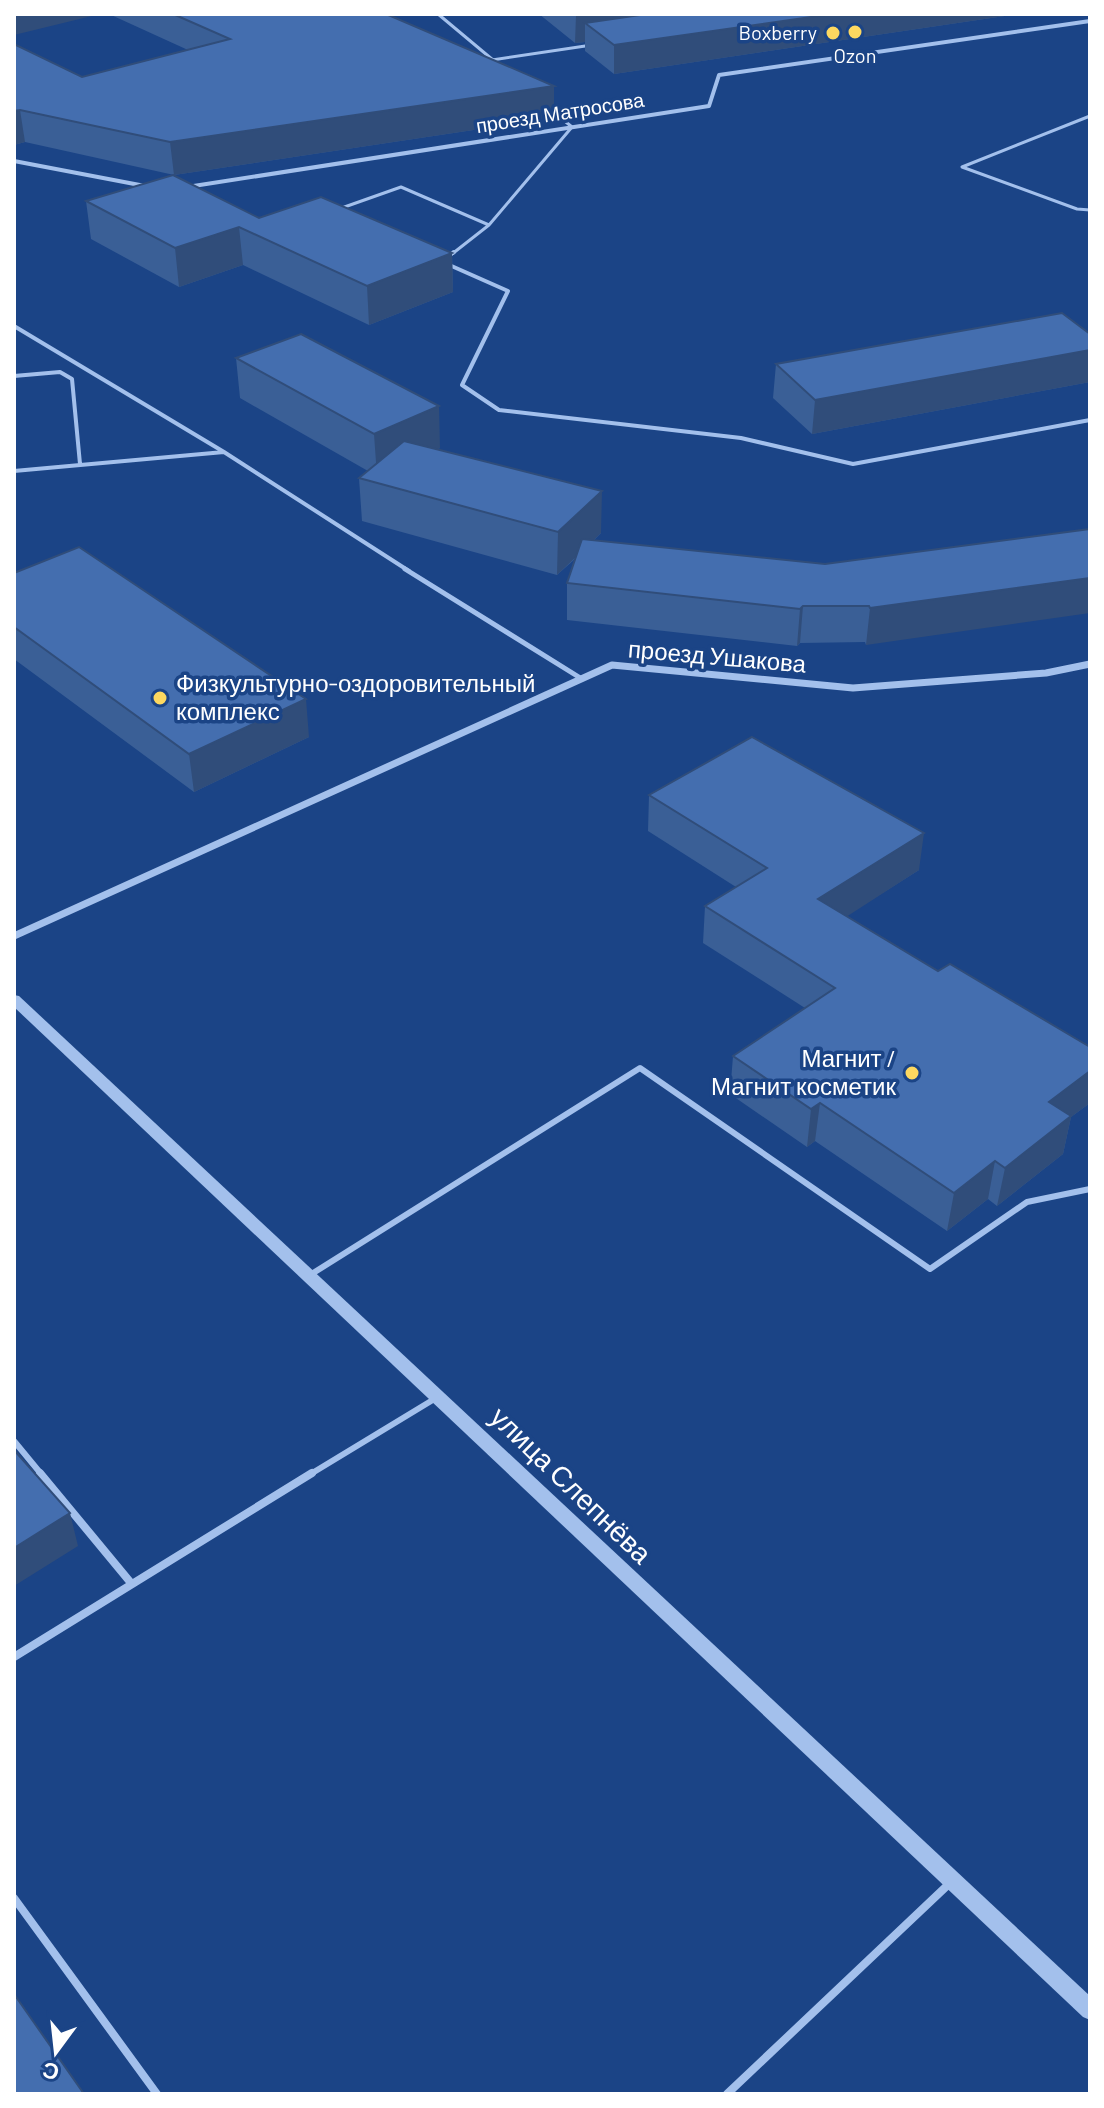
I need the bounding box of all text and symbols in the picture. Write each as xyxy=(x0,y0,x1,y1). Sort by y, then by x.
place label: Boxberry xyxy=(738,20,817,44)
marker: Ozon xyxy=(846,23,864,41)
marker: Boxberry xyxy=(824,24,842,42)
place label: Ozon xyxy=(833,43,877,67)
street label: проезд Матросова xyxy=(474,87,647,137)
street label: проезд Ушакова xyxy=(627,633,808,678)
place label: Физкультурно-оздоровительный комплекс xyxy=(176,668,535,725)
marker: Физкультурно-оздоровительный комплекс xyxy=(151,689,169,707)
place label: Магнит / Магнит косметик xyxy=(711,1043,896,1100)
marker: Магнит / Магнит косметик xyxy=(903,1064,921,1082)
street label: улица Слепнёва xyxy=(484,1399,660,1570)
north arrow xyxy=(16,2012,96,2092)
text: С xyxy=(39,2058,62,2087)

